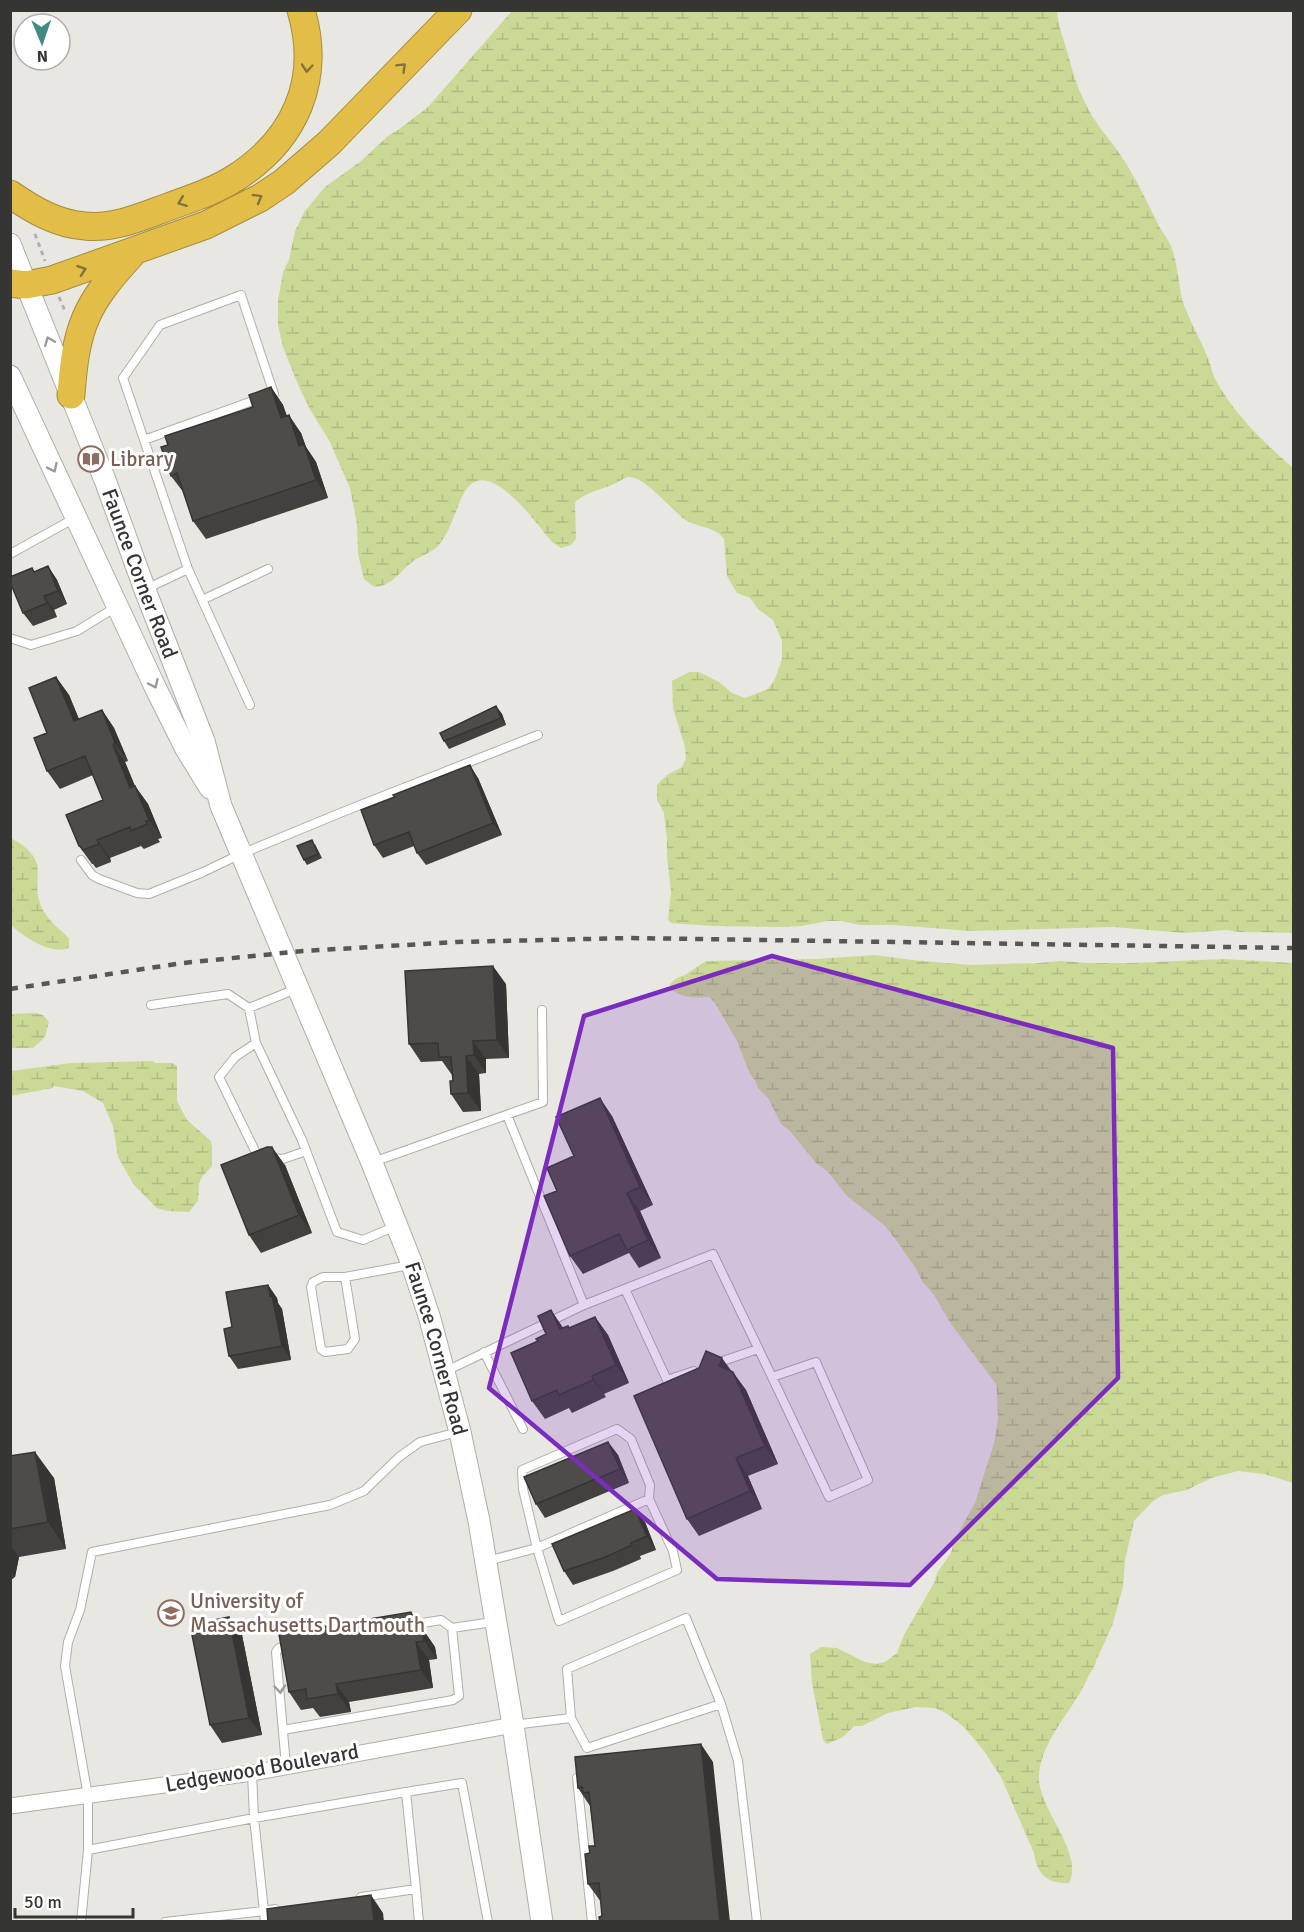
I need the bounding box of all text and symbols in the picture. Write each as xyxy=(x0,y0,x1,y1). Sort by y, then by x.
north arrow xyxy=(12,12,72,72)
text: N xyxy=(37,46,48,66)
one-way arrow xyxy=(301,64,314,73)
one-way arrow xyxy=(395,64,406,74)
one-way arrow xyxy=(252,194,262,205)
one-way arrow xyxy=(178,195,189,207)
one-way arrow xyxy=(76,264,87,277)
one-way arrow xyxy=(44,336,57,346)
library icon: Library xyxy=(76,444,106,474)
place label: Library xyxy=(110,446,174,472)
one-way arrow xyxy=(45,461,57,472)
street label: Faunce Corner Road xyxy=(96,485,183,662)
one-way arrow xyxy=(146,678,158,689)
street label: Faunce Corner Road xyxy=(399,1258,473,1438)
place label: University of Massachusetts Dartmouth xyxy=(190,1588,425,1638)
school or university icon: University of Massachusetts Dartmouth xyxy=(156,1598,186,1628)
one-way arrow xyxy=(273,1684,286,1693)
street label: Ledgewood Boulevard xyxy=(163,1738,361,1798)
scale bar xyxy=(15,1881,134,1919)
text: 50 m xyxy=(24,1891,62,1913)

